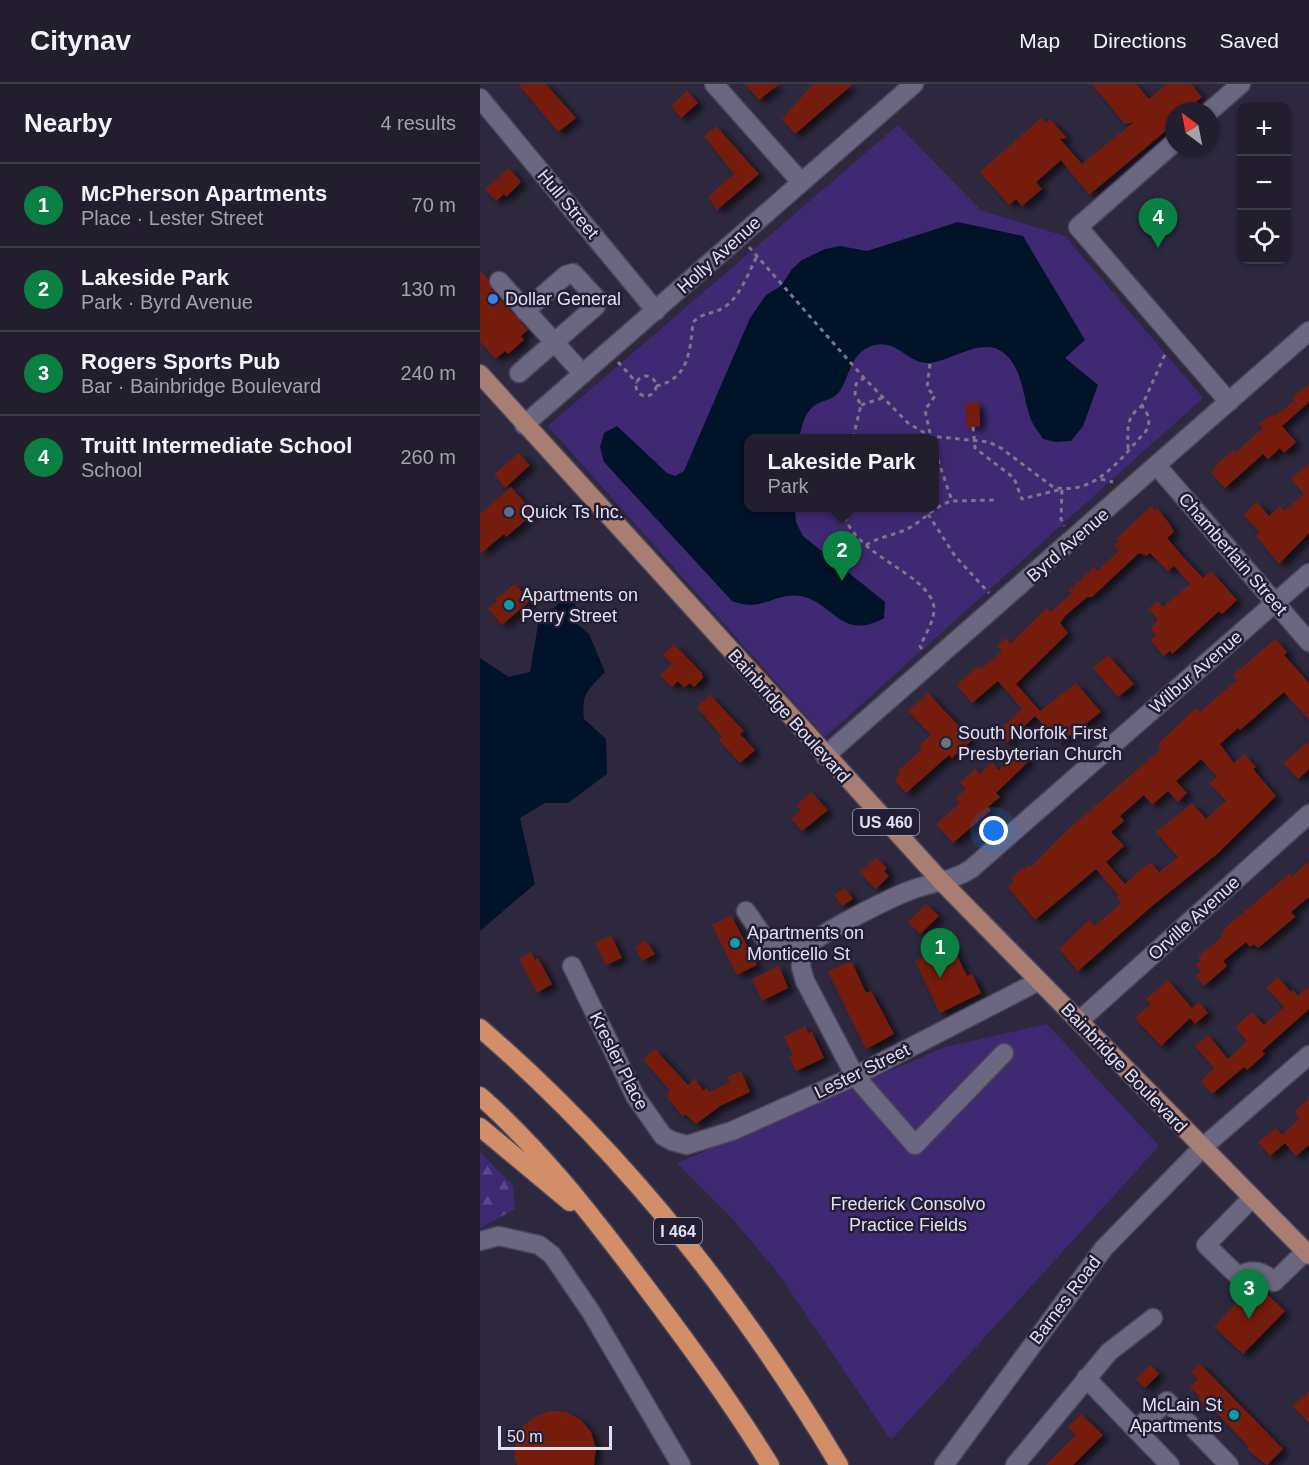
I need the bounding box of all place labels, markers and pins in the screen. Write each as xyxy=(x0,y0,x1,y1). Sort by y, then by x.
pin: 4 xyxy=(1138,198,1178,248)
place label: Dollar General xyxy=(505,289,621,309)
marker: Dollar General xyxy=(486,292,500,306)
place label: Quick Ts Inc. xyxy=(521,502,624,522)
marker: Quick Ts Inc. xyxy=(502,505,516,519)
pin: 2 xyxy=(822,532,862,581)
place label: Apartments on Perry Street xyxy=(521,585,638,626)
marker: Apartments on Perry Street xyxy=(502,598,516,612)
place label: South Norfolk First Presbyterian Church xyxy=(958,723,1122,764)
marker: South Norfolk First Presbyterian Church xyxy=(939,736,953,750)
place label: Apartments on Monticello St xyxy=(747,923,864,964)
pin: 1 xyxy=(920,928,960,978)
marker: Apartments on Monticello St xyxy=(728,936,742,950)
pin: 3 xyxy=(1230,1270,1268,1319)
place label: McLain St Apartments xyxy=(1130,1395,1222,1436)
marker: McLain St Apartments xyxy=(1227,1408,1241,1422)

